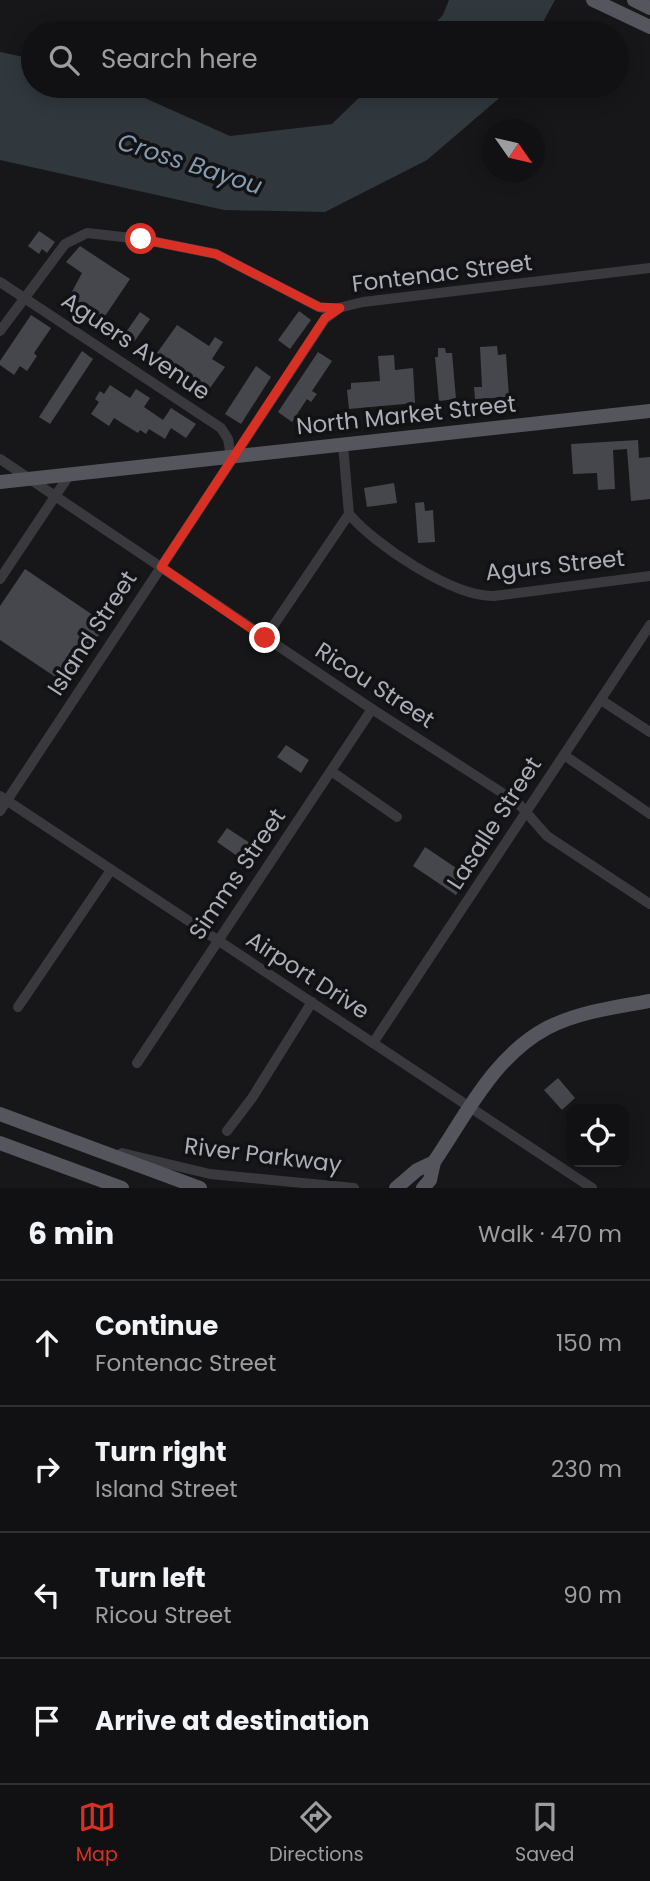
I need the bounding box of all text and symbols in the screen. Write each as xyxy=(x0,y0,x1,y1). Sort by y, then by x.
search box xyxy=(21,21,629,98)
icon: search xyxy=(45,41,83,79)
text: Search here xyxy=(101,41,258,77)
north arrow xyxy=(482,119,545,182)
water label: Cross Bayou xyxy=(114,125,267,202)
route start xyxy=(125,223,156,254)
street label: Fontenac Street xyxy=(350,246,534,300)
street label: Aguers Avenue xyxy=(55,284,217,408)
street label: North Market Street xyxy=(295,388,517,442)
street label: Agurs Street xyxy=(484,542,626,588)
street label: Island Street xyxy=(40,564,144,702)
route end xyxy=(249,622,280,653)
street label: Ricou Street xyxy=(309,634,441,736)
street label: Lasalle Street xyxy=(439,751,549,895)
street label: Simms Street xyxy=(181,802,293,946)
street label: Airport Drive xyxy=(240,923,376,1027)
map controls xyxy=(566,1104,629,1167)
button: locate xyxy=(566,1104,629,1167)
street label: River Parkway xyxy=(183,1129,343,1181)
text: 6 min xyxy=(28,1212,114,1255)
text: Walk · 470 m xyxy=(478,1218,622,1250)
text: Continue xyxy=(95,1308,218,1344)
icon: ahead xyxy=(28,1324,66,1362)
text: 150 m xyxy=(556,1327,622,1359)
text: Fontenac Street xyxy=(95,1347,276,1379)
text: Turn right xyxy=(95,1434,227,1470)
icon: right xyxy=(28,1450,66,1488)
text: 230 m xyxy=(551,1453,622,1485)
text: Island Street xyxy=(95,1473,238,1505)
text: Turn left xyxy=(95,1560,206,1596)
icon: left xyxy=(28,1576,66,1614)
text: 90 m xyxy=(563,1579,622,1611)
text: Ricou Street xyxy=(95,1599,232,1631)
icon: arrive xyxy=(28,1702,66,1740)
text: Arrive at destination xyxy=(95,1703,370,1739)
tab: Map xyxy=(76,1798,118,1869)
tab: Directions xyxy=(269,1798,364,1869)
tab: Saved xyxy=(515,1798,574,1869)

